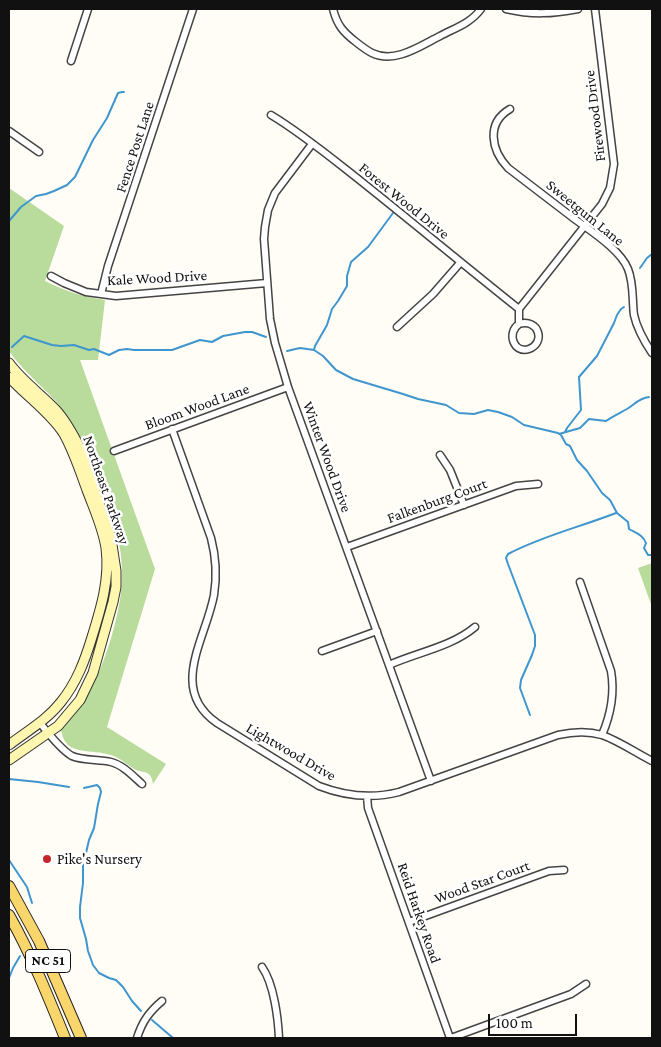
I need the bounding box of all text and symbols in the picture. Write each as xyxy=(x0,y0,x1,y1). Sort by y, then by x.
street label: Firewood Drive xyxy=(580,69,610,163)
street label: Fence Post Lane xyxy=(112,99,158,195)
street label: Forest Wood Drive xyxy=(355,159,453,243)
street label: Sweetgum Lane xyxy=(542,176,628,250)
street label: Kale Wood Drive xyxy=(107,266,207,290)
street label: Bloom Wood Lane xyxy=(142,380,252,434)
street label: Winter Wood Drive xyxy=(299,399,355,515)
street label: Northeast Parkway xyxy=(79,433,133,547)
street label: Falkenburg Court xyxy=(385,475,489,527)
street label: Lightwood Drive xyxy=(243,719,339,785)
place label: Pike's Nursery xyxy=(57,850,142,868)
marker: Pike's Nursery xyxy=(41,853,53,865)
street label: Wood Star Court xyxy=(432,856,532,908)
street label: Reid Harkey Road xyxy=(393,860,445,966)
road number: NC 51 xyxy=(26,949,70,972)
scale bar xyxy=(491,1004,580,1036)
text: 100 m xyxy=(496,1015,533,1031)

